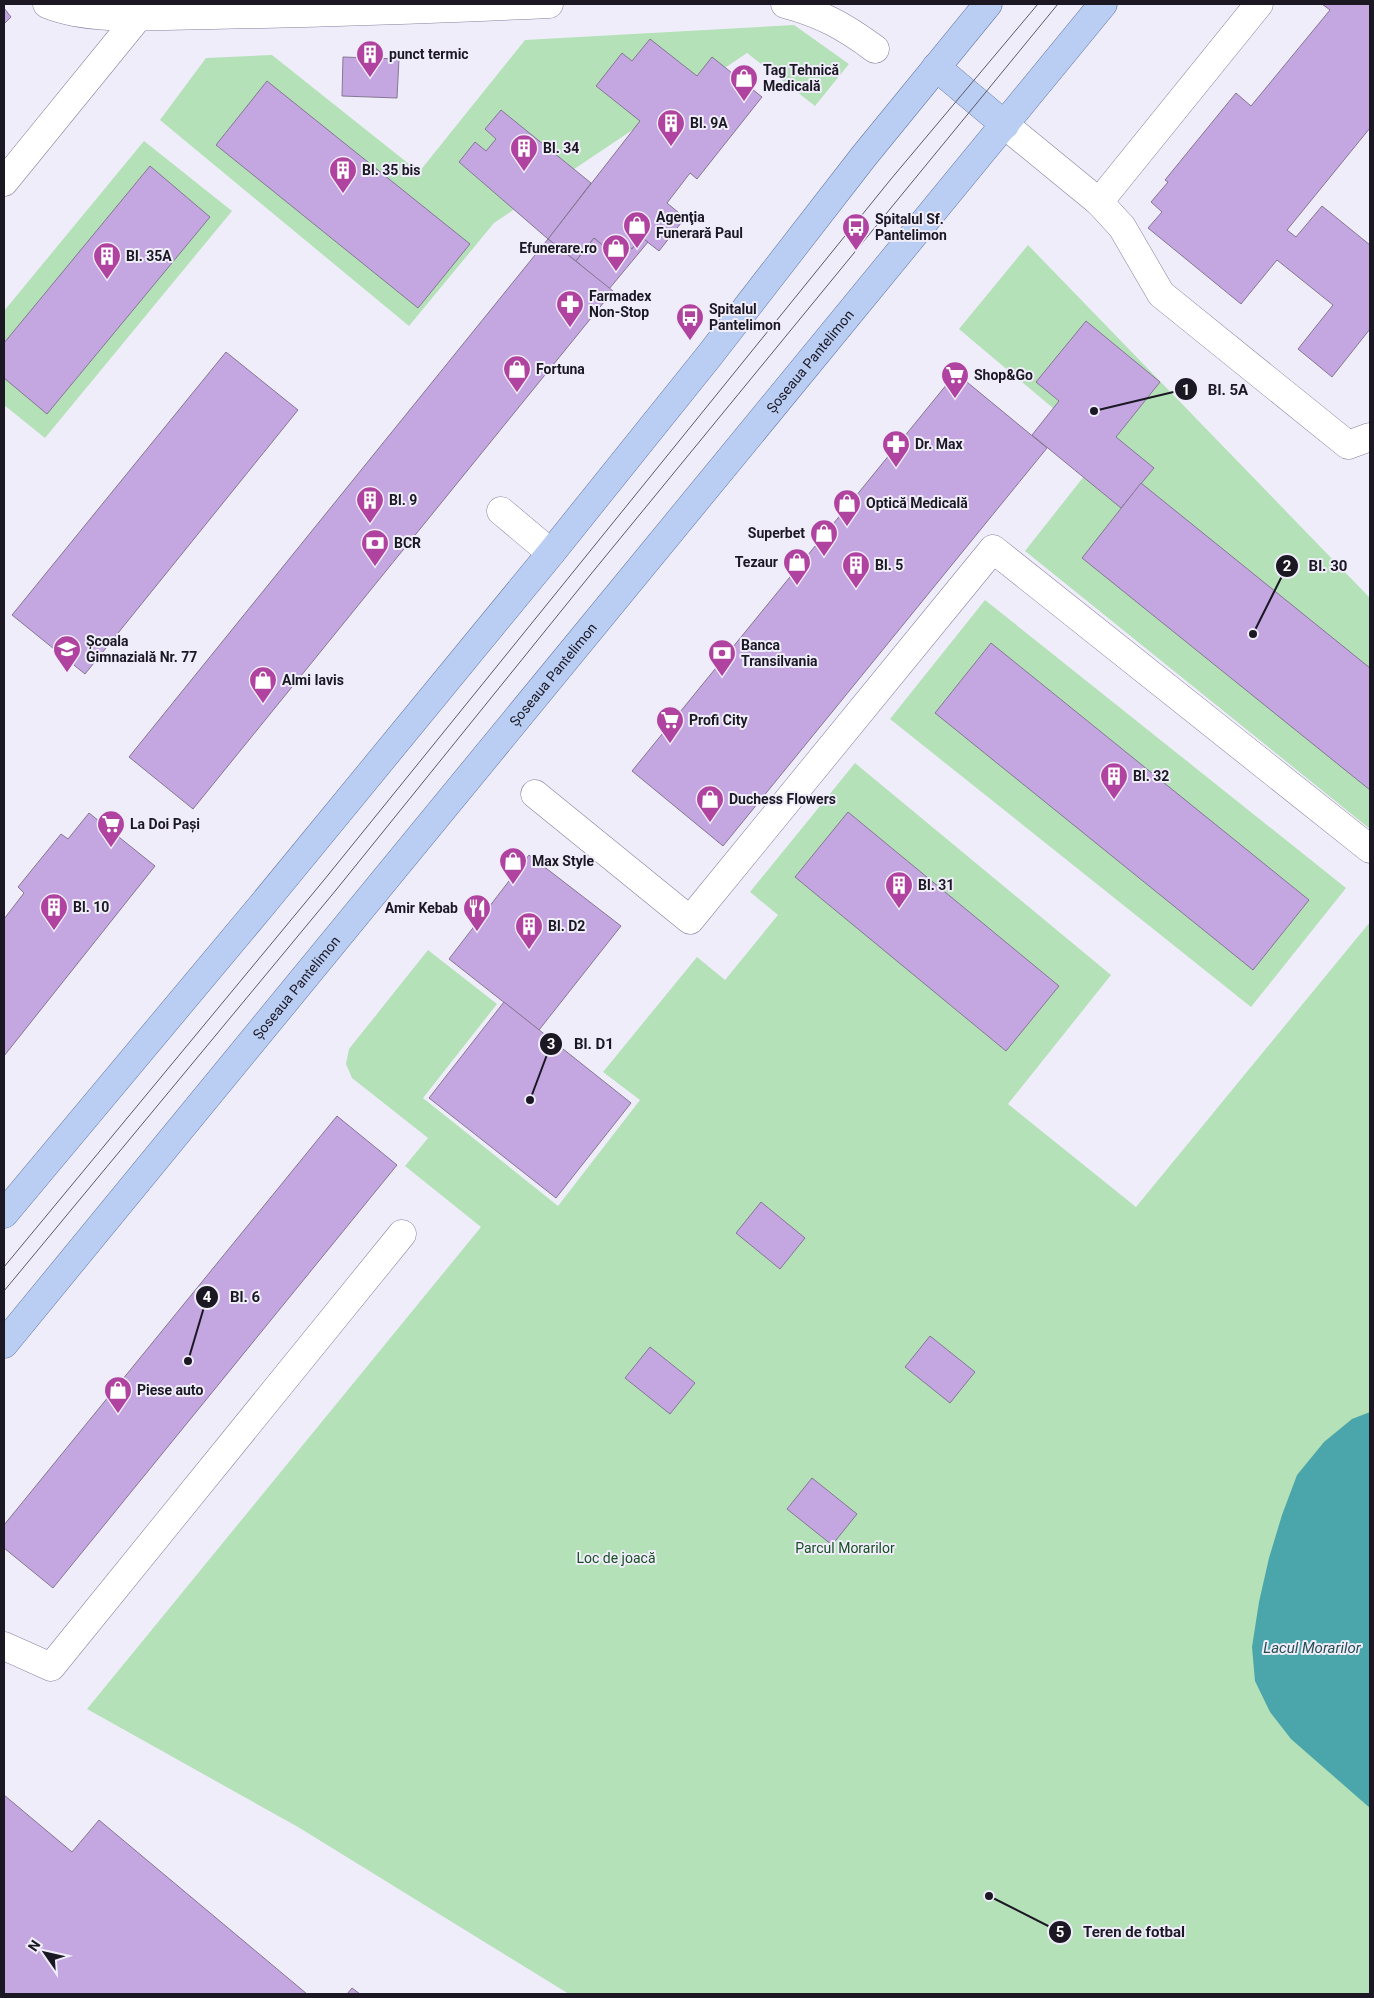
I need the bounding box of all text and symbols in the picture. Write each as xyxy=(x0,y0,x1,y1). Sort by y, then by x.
building icon: punct termic xyxy=(355,39,385,78)
place label: punct termic xyxy=(389,46,469,62)
place label: Tag Tehnică Medicală xyxy=(763,62,840,94)
shop icon: Tag Tehnică Medicală xyxy=(729,63,759,102)
building icon: Bl. 9A xyxy=(656,108,686,147)
place label: Bl. 9A xyxy=(690,115,728,131)
building icon: Bl. 34 xyxy=(509,133,539,172)
place label: Bl. 34 xyxy=(543,140,579,156)
building icon: Bl. 35 bis xyxy=(328,155,358,194)
place label: Bl. 35 bis xyxy=(362,162,421,178)
place label: Agenţia Funerară Paul xyxy=(656,209,743,241)
shop icon: Agenţia Funerară Paul xyxy=(622,210,652,249)
place label: Spitalul Sf. Pantelimon xyxy=(875,211,947,243)
bus stop icon: Spitalul Sf. Pantelimon xyxy=(841,212,871,251)
shop icon: Efunerare.ro xyxy=(601,233,631,272)
place label: Efunerare.ro xyxy=(519,240,597,256)
building icon: Bl. 35A xyxy=(92,241,122,280)
place label: Bl. 35A xyxy=(126,248,172,264)
place label: Farmadex Non-Stop xyxy=(589,288,652,320)
pharmacy icon: Farmadex Non-Stop xyxy=(555,289,585,328)
place label: Spitalul Pantelimon xyxy=(709,301,781,333)
bus stop icon: Spitalul Pantelimon xyxy=(675,302,705,341)
street label: Șoseaua Pantelimon xyxy=(763,307,857,417)
shop icon: Fortuna xyxy=(502,354,532,393)
supermarket icon: Shop&Go xyxy=(940,360,970,399)
place label: Fortuna xyxy=(536,361,585,377)
place label: Shop&Go xyxy=(974,367,1033,383)
callout: Bl. 5A xyxy=(1173,374,1259,404)
text: 1 xyxy=(1182,381,1190,399)
text: Bl. 5A xyxy=(1208,381,1249,399)
pharmacy icon: Dr. Max xyxy=(881,429,911,468)
place label: Dr. Max xyxy=(915,436,963,452)
building icon: Bl. 9 xyxy=(355,485,385,524)
shop icon: Optică Medicală xyxy=(832,488,862,527)
place label: Bl. 9 xyxy=(389,492,417,508)
place label: Optică Medicală xyxy=(866,495,968,511)
shop icon: Superbet xyxy=(809,518,839,557)
place label: Superbet xyxy=(748,525,805,541)
bank icon: BCR xyxy=(360,528,390,567)
place label: BCR xyxy=(394,535,421,551)
shop icon: Tezaur xyxy=(782,547,812,586)
building icon: Bl. 5 xyxy=(841,550,871,589)
callout: Bl. 30 xyxy=(1274,551,1358,581)
place label: Tezaur xyxy=(735,554,778,570)
place label: Bl. 5 xyxy=(875,557,903,573)
text: 2 xyxy=(1283,557,1292,575)
text: Bl. 30 xyxy=(1309,557,1347,575)
street label: Șoseaua Pantelimon xyxy=(506,620,600,730)
place label: Școala Gimnazială Nr. 77 xyxy=(86,633,197,665)
school or university icon: Școala Gimnazială Nr. 77 xyxy=(52,634,82,673)
place label: Banca Transilvania xyxy=(741,637,818,669)
bank icon: Banca Transilvania xyxy=(707,638,737,677)
shop icon: Almi Iavis xyxy=(248,665,278,704)
place label: Almi Iavis xyxy=(282,672,344,688)
supermarket icon: Profi City xyxy=(655,705,685,744)
place label: Profi City xyxy=(689,712,748,728)
building icon: Bl. 32 xyxy=(1099,761,1129,800)
place label: Bl. 32 xyxy=(1133,768,1169,784)
shop icon: Duchess Flowers xyxy=(695,784,725,823)
place label: Duchess Flowers xyxy=(729,791,836,807)
supermarket icon: La Doi Pași xyxy=(96,809,126,848)
place label: La Doi Pași xyxy=(130,816,200,833)
shop icon: Max Style xyxy=(498,846,528,885)
place label: Max Style xyxy=(532,853,594,869)
building icon: Bl. 31 xyxy=(884,870,914,909)
place label: Bl. 31 xyxy=(918,877,954,893)
building icon: Bl. 10 xyxy=(39,892,69,931)
restaurant icon: Amir Kebab xyxy=(462,893,492,932)
place label: Bl. 10 xyxy=(73,899,109,915)
place label: Amir Kebab xyxy=(385,900,458,916)
building icon: Bl. D2 xyxy=(514,911,544,950)
place label: Bl. D2 xyxy=(548,918,585,934)
street label: Șoseaua Pantelimon xyxy=(249,933,343,1043)
callout: Bl. D1 xyxy=(539,1029,624,1059)
text: 3 xyxy=(547,1035,555,1053)
text: Bl. D1 xyxy=(574,1035,614,1053)
callout: Bl. 6 xyxy=(195,1282,270,1312)
text: 4 xyxy=(203,1288,212,1306)
text: Bl. 6 xyxy=(230,1288,261,1306)
shop icon: Piese auto xyxy=(103,1375,133,1414)
place label: Piese auto xyxy=(137,1382,203,1398)
park label: Parcul Morarilor xyxy=(795,1540,895,1556)
park label: Loc de joacă xyxy=(576,1550,656,1566)
water label: Lacul Morarilor xyxy=(1263,1639,1362,1657)
callout: Teren de fotbal xyxy=(1048,1917,1195,1947)
text: 5 xyxy=(1056,1923,1064,1941)
text: Teren de fotbal xyxy=(1083,1923,1185,1941)
north arrow xyxy=(20,1928,70,1978)
text: N xyxy=(25,1937,44,1954)

